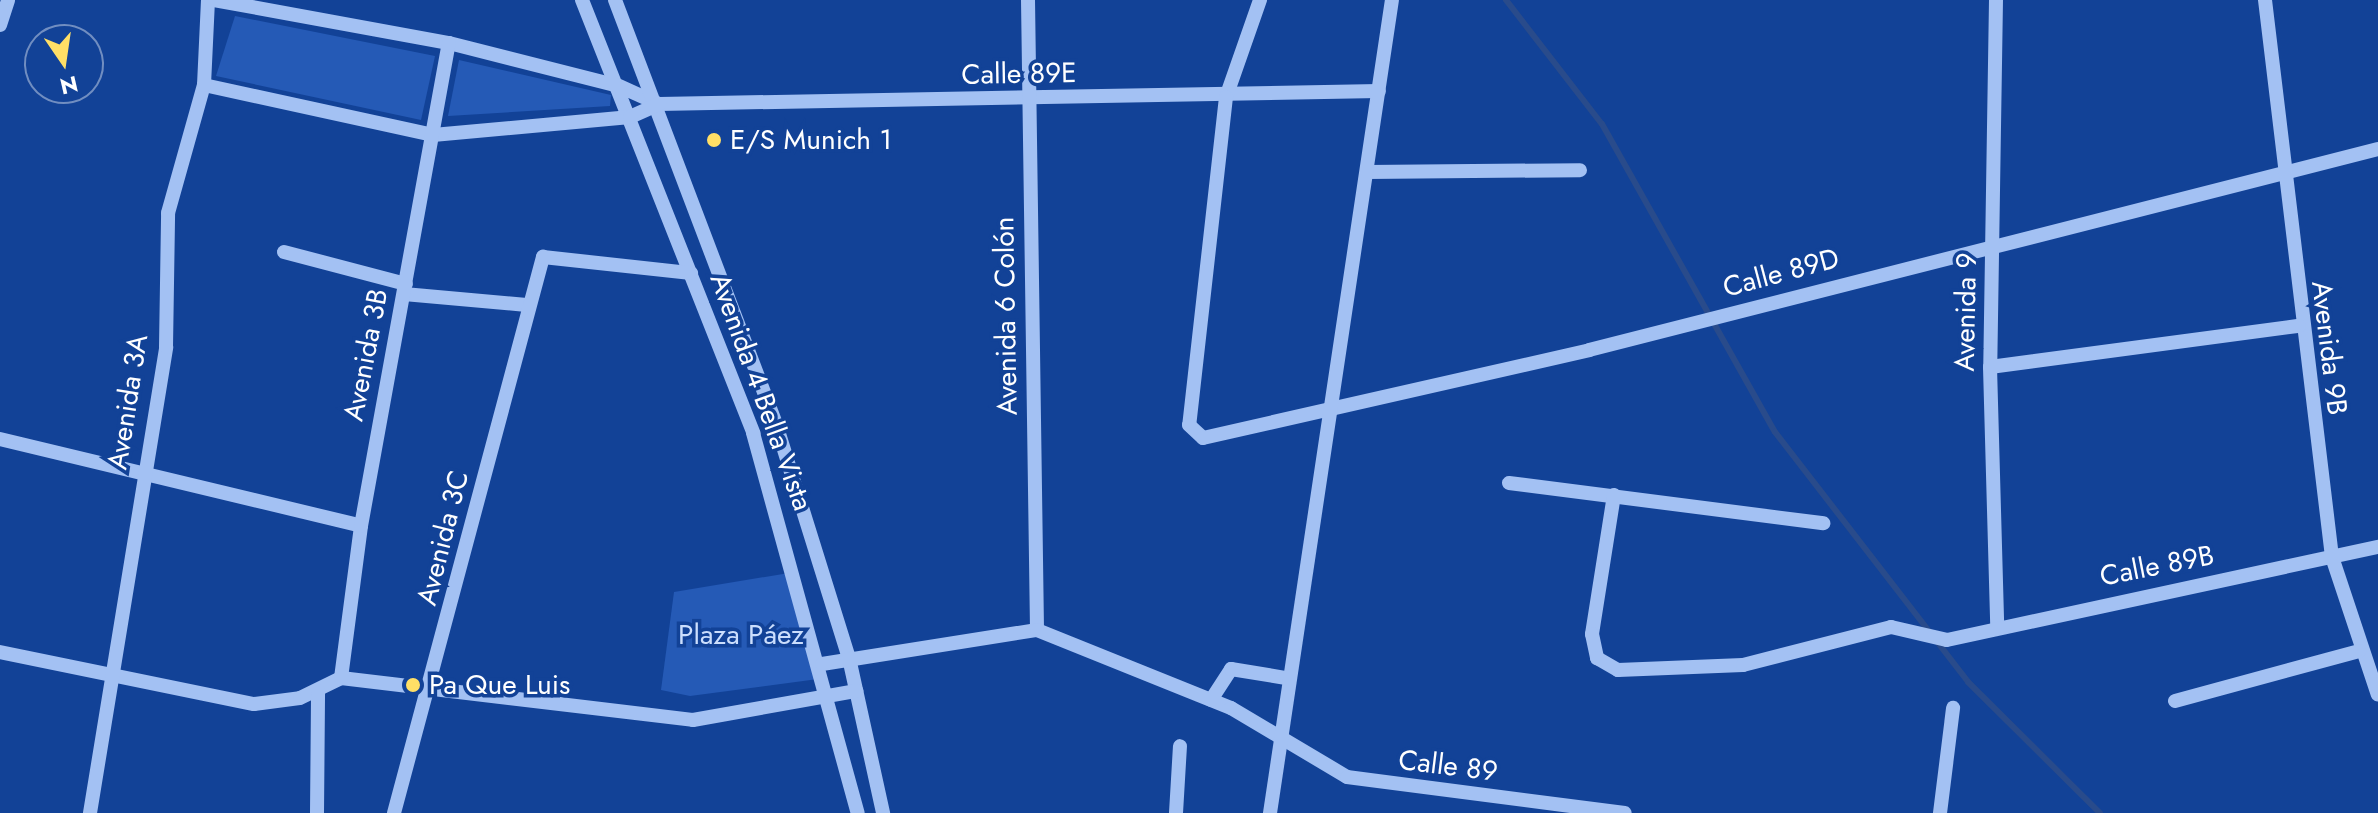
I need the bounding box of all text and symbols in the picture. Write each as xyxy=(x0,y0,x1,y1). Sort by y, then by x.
north arrow xyxy=(24,24,104,104)
street label: Calle 89E xyxy=(961,56,1077,92)
text: N xyxy=(57,68,81,103)
place label: E/S Munich 1 xyxy=(730,123,892,157)
marker: E/S Munich 1 xyxy=(705,131,723,149)
street label: Avenida 6 Colón xyxy=(987,216,1025,416)
street label: Calle 89D xyxy=(1719,241,1843,305)
street label: Avenida 9 xyxy=(1948,252,1984,372)
street label: Avenida 4 Bella Vista xyxy=(702,269,820,515)
street label: Avenida 9B xyxy=(2304,279,2354,417)
street label: Avenida 3B xyxy=(337,286,395,424)
street label: Avenida 3A xyxy=(101,332,155,472)
street label: Avenida 3C xyxy=(410,467,476,609)
street label: Calle 89B xyxy=(2097,539,2217,593)
park label: Plaza Páez xyxy=(678,618,804,652)
place label: Pa Que Luis xyxy=(429,668,570,702)
marker: Pa Que Luis xyxy=(404,676,422,694)
street label: Calle 89 xyxy=(1396,743,1500,789)

